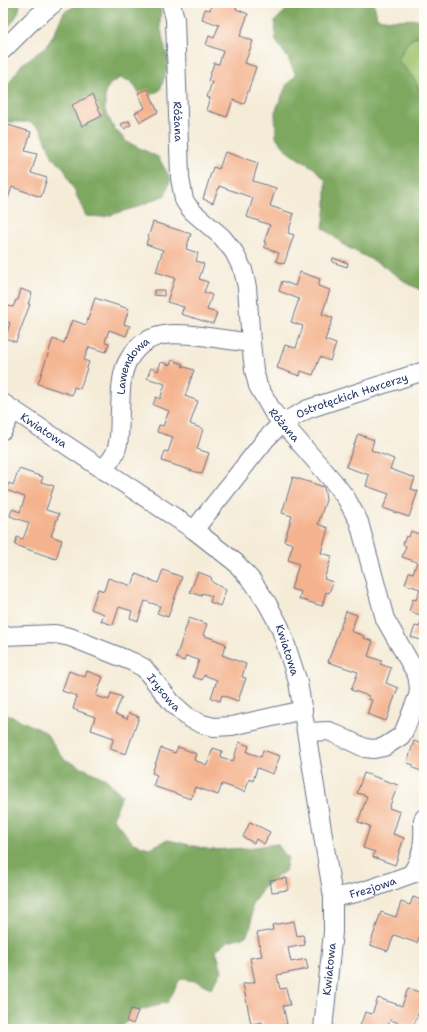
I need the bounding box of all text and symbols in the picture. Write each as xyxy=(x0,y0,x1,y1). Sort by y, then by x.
street label: Różana xyxy=(170,101,186,142)
street label: Lawendowa xyxy=(114,334,153,395)
street label: Ostrołęckich Harcerzy xyxy=(293,370,410,422)
street label: Różana xyxy=(265,405,303,446)
street label: Kwiatowa xyxy=(17,410,70,452)
street label: Kwiatowa xyxy=(272,623,302,678)
street label: Irysowa xyxy=(143,671,183,715)
street label: Frezjowa xyxy=(348,873,399,902)
street label: Kwiatowa xyxy=(319,942,340,996)

